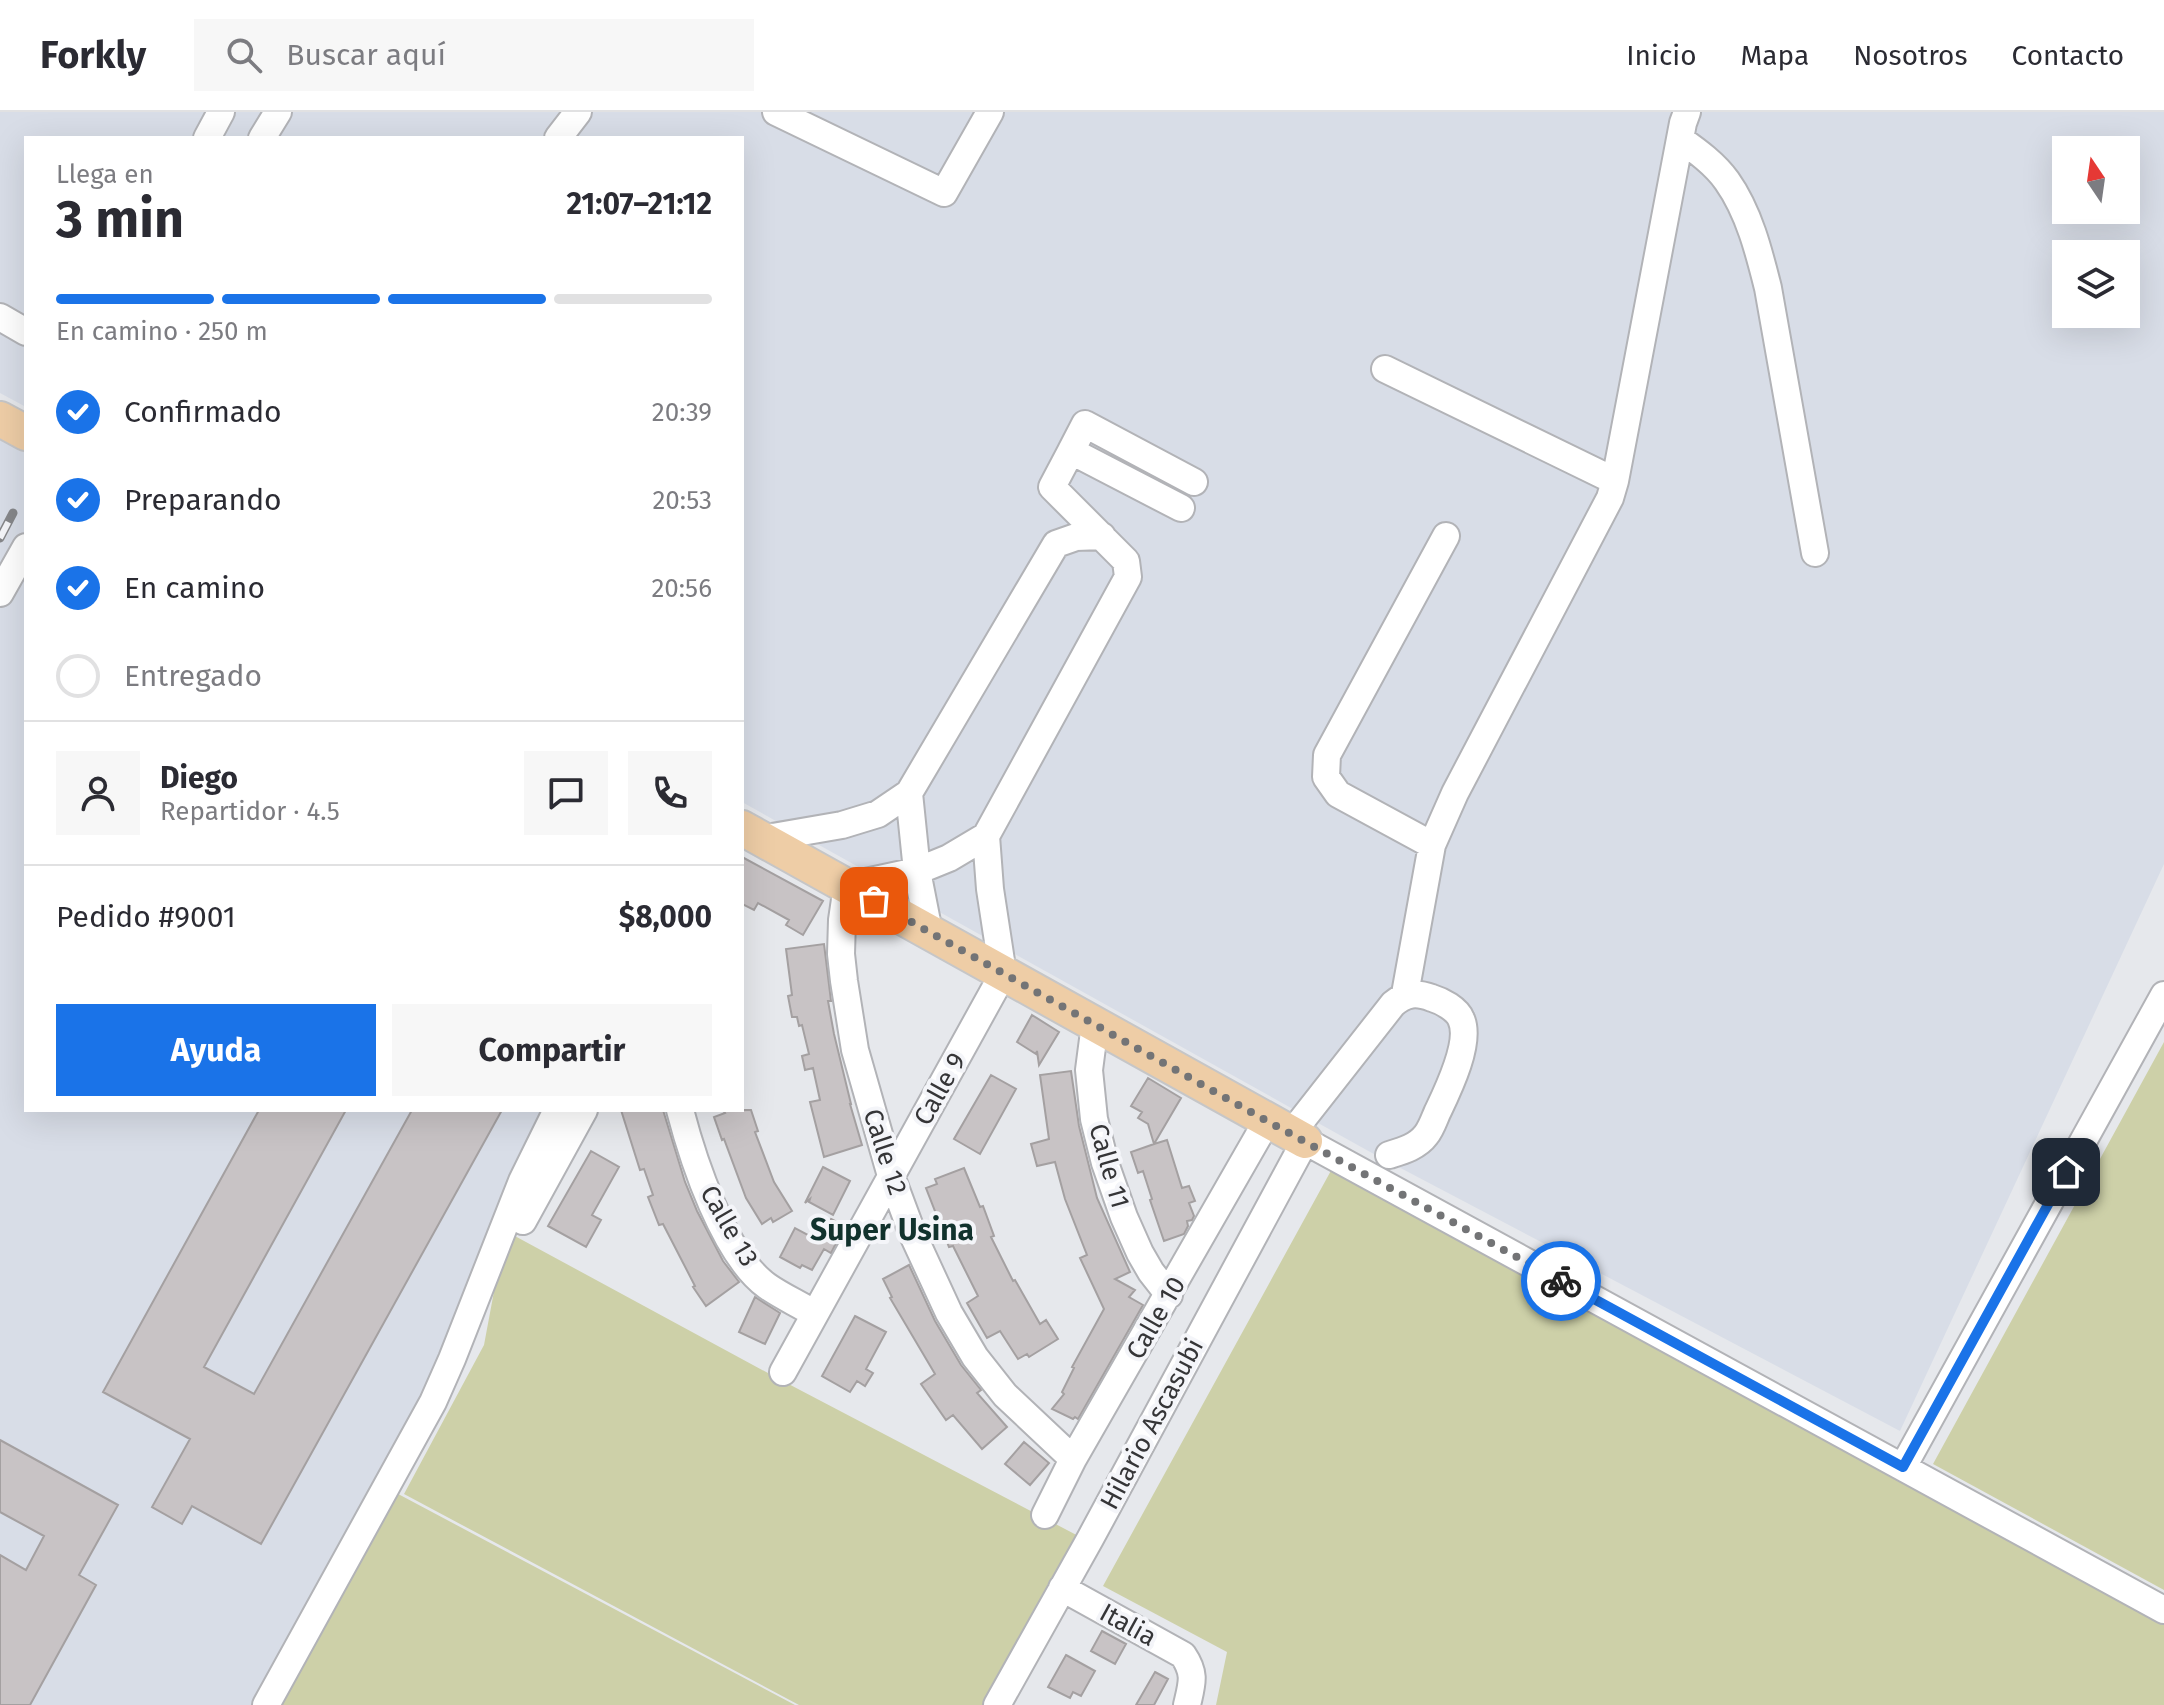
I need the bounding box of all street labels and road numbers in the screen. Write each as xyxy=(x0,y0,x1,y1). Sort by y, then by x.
street label: Calle 9 xyxy=(908,1047,972,1131)
street label: Calle 12 xyxy=(857,1105,913,1199)
street label: Calle 11 xyxy=(1082,1120,1136,1212)
street label: Calle 13 xyxy=(693,1180,765,1272)
street label: Calle 10 xyxy=(1120,1271,1192,1365)
street label: Hilario Ascasubi xyxy=(1094,1333,1210,1515)
street label: Italia xyxy=(1094,1597,1162,1653)

